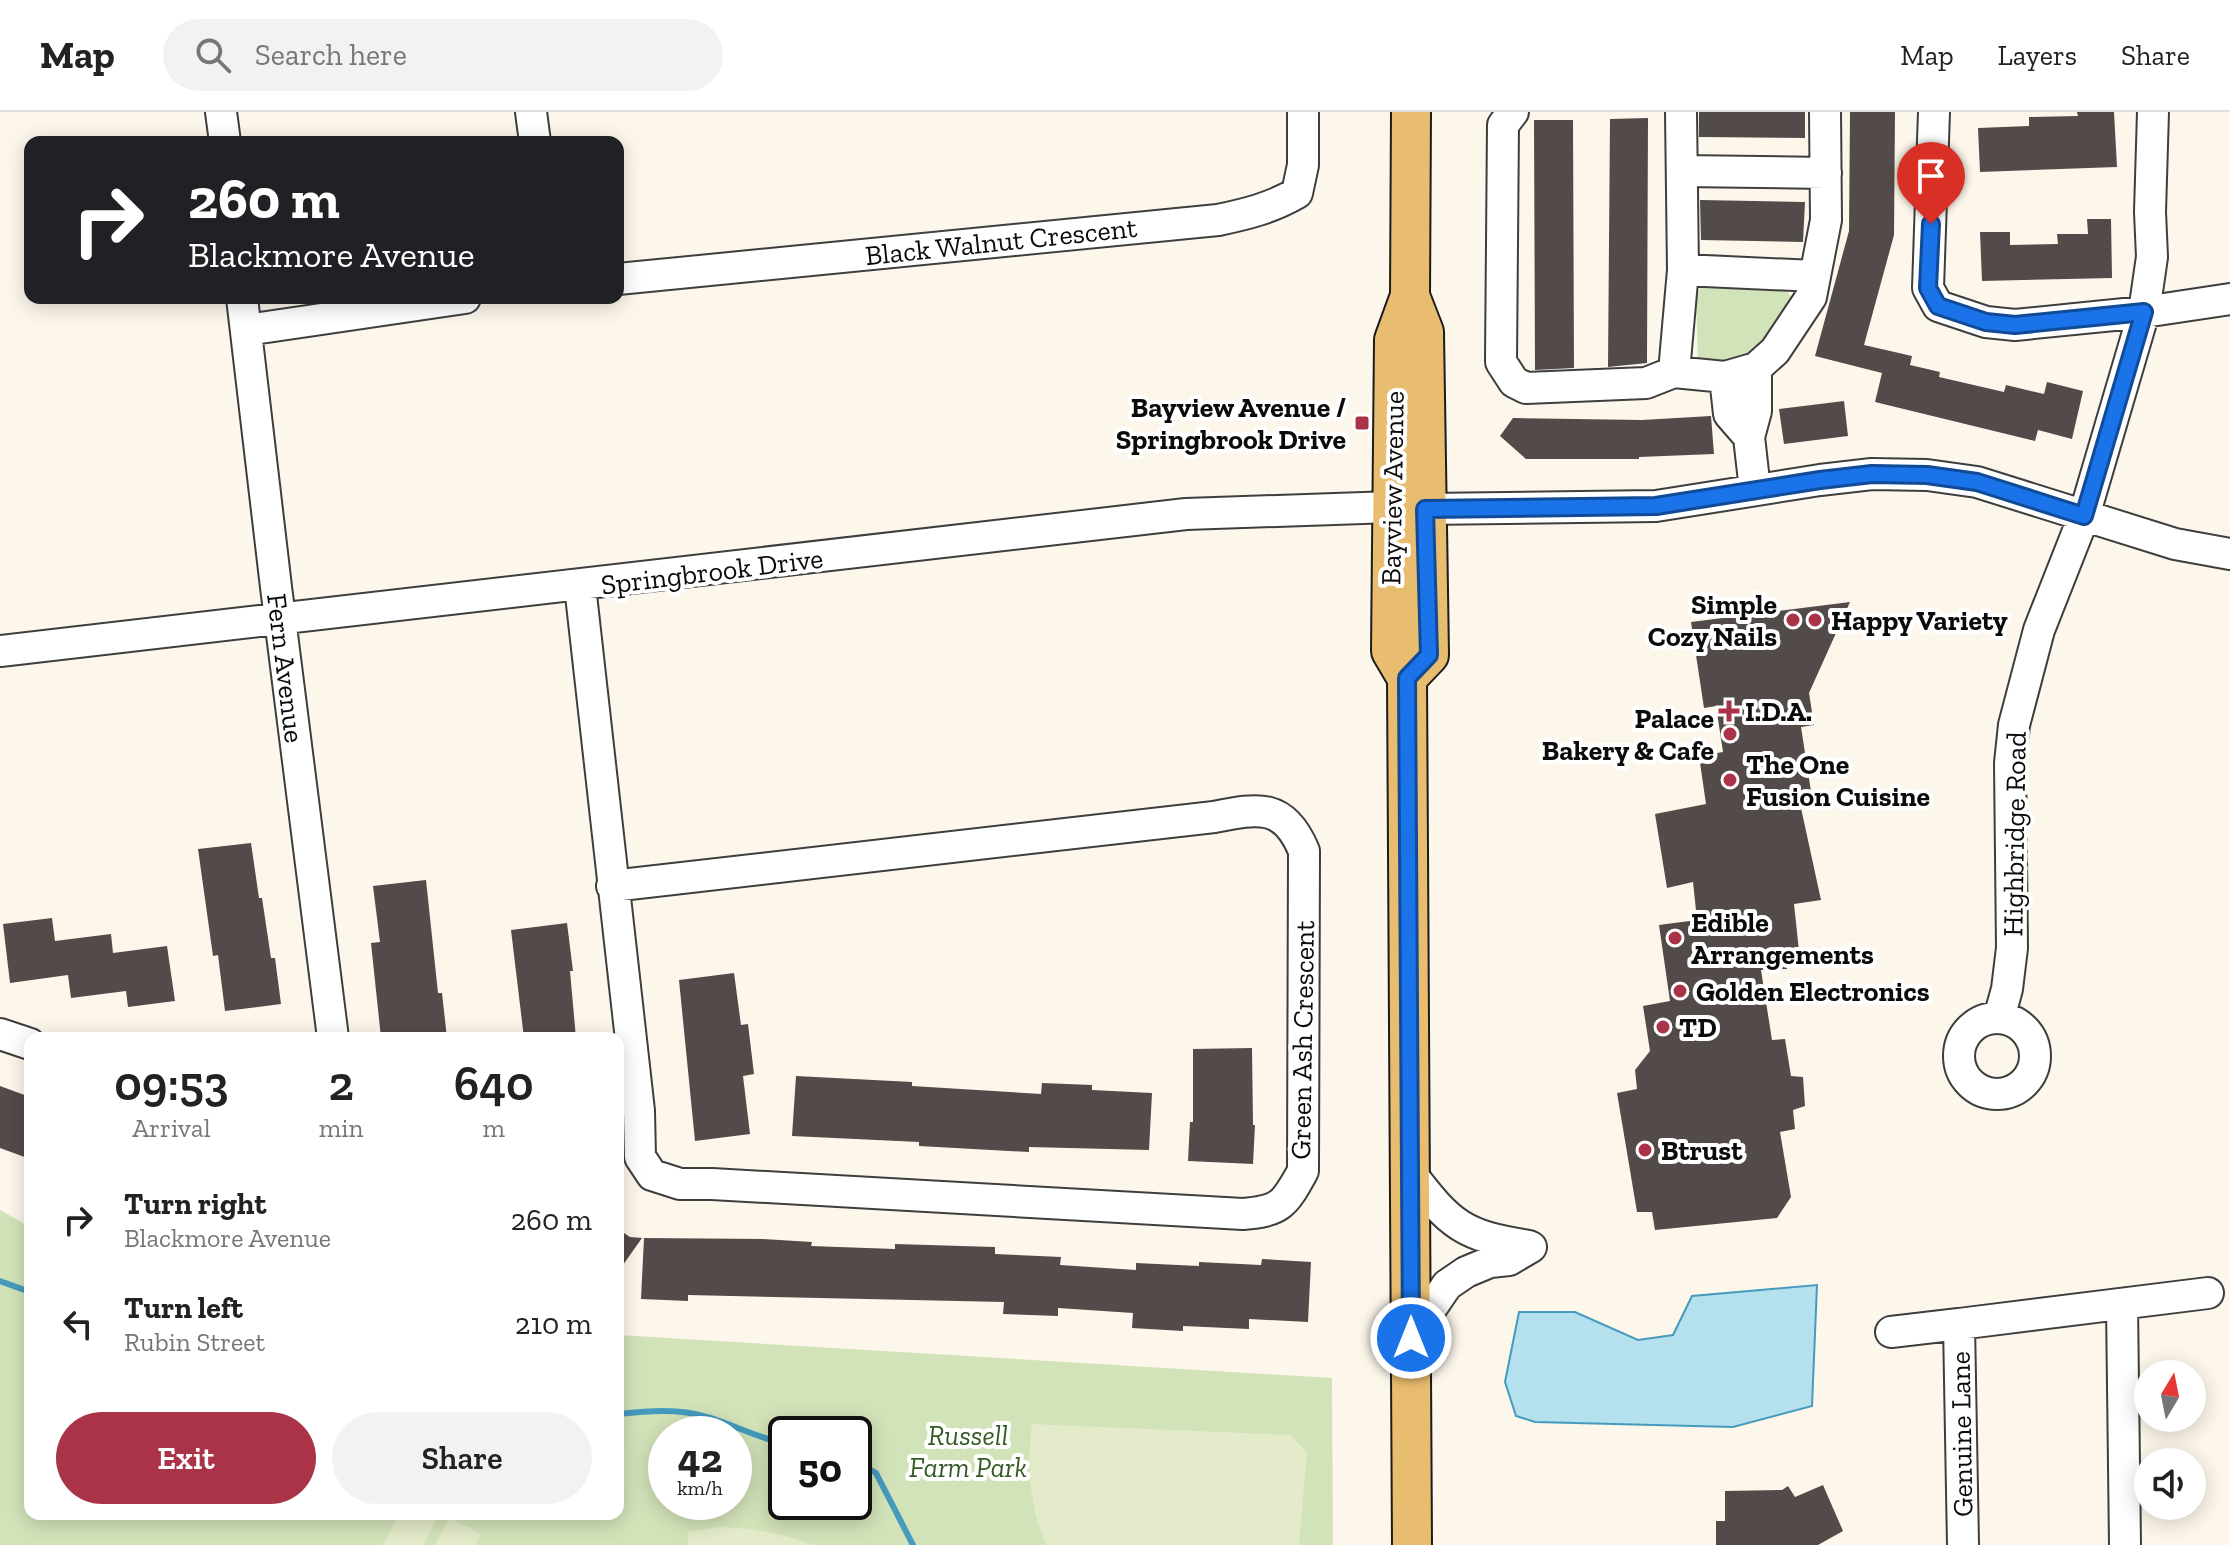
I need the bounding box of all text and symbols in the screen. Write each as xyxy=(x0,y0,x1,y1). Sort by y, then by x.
search box xyxy=(163,19,723,91)
text: Map xyxy=(40,32,115,78)
icon: search xyxy=(191,33,235,77)
text: Search here xyxy=(255,37,407,73)
text: Map xyxy=(1900,39,1954,72)
text: Layers xyxy=(1998,39,2077,72)
text: Share xyxy=(2121,39,2190,72)
pin xyxy=(1897,142,1965,224)
icon: arrive xyxy=(1909,154,1953,198)
text: 260 m xyxy=(188,165,340,232)
icon: right xyxy=(56,168,160,272)
street label: Black Walnut Crescent xyxy=(864,211,1139,272)
text: Blackmore Avenue xyxy=(188,233,475,276)
place label: Bayview Avenue / Springbrook Drive xyxy=(1116,391,1346,456)
street label: Bayview Avenue xyxy=(1374,391,1411,585)
marker: Bayview Avenue / Springbrook Drive xyxy=(1353,414,1371,432)
street label: Springbrook Drive xyxy=(599,541,825,601)
place label: Simple Cozy Nails xyxy=(1648,588,1777,653)
street label: Fern Avenue xyxy=(260,591,311,745)
place label: Happy Variety xyxy=(1831,604,2008,637)
marker: Simple Cozy Nails xyxy=(1784,611,1802,629)
marker: Happy Variety xyxy=(1806,611,1824,629)
place label: I.D.A. xyxy=(1745,695,1812,728)
place label: Palace Bakery & Cafe xyxy=(1542,702,1714,767)
marker: I.D.A. xyxy=(1720,702,1738,720)
marker: Palace Bakery & Cafe xyxy=(1721,725,1739,743)
street label: Highbridge Road xyxy=(1996,731,2033,937)
place label: The One Fusion Cuisine xyxy=(1746,748,1930,813)
marker: The One Fusion Cuisine xyxy=(1721,771,1739,789)
place label: Edible Arrangements xyxy=(1691,906,1874,971)
street label: Green Ash Crescent xyxy=(1284,920,1321,1160)
marker: Edible Arrangements xyxy=(1666,929,1684,947)
place label: Golden Electronics xyxy=(1696,975,1930,1008)
marker: Golden Electronics xyxy=(1671,982,1689,1000)
place label: TD xyxy=(1679,1011,1717,1044)
marker: TD xyxy=(1654,1018,1672,1036)
text: 09:53 xyxy=(114,1055,229,1112)
text: 2 xyxy=(328,1055,354,1112)
text: 640 xyxy=(454,1055,534,1112)
text: Arrival xyxy=(132,1112,211,1144)
text: min xyxy=(319,1112,363,1144)
text: m xyxy=(482,1112,505,1144)
place label: Btrust xyxy=(1661,1134,1743,1167)
marker: Btrust xyxy=(1636,1141,1654,1159)
text: Turn right xyxy=(124,1186,266,1222)
icon: right xyxy=(56,1198,100,1242)
text: 260 m xyxy=(511,1202,592,1238)
text: Blackmore Avenue xyxy=(124,1222,331,1254)
text: Turn left xyxy=(124,1290,243,1326)
position arrow xyxy=(1369,1296,1453,1380)
icon: left xyxy=(56,1302,100,1346)
text: 210 m xyxy=(515,1306,592,1342)
text: Rubin Street xyxy=(124,1326,265,1358)
street label: Genuine Lane xyxy=(1944,1351,1979,1517)
north arrow xyxy=(2134,1360,2206,1432)
map controls xyxy=(2134,1360,2206,1520)
button: Exit xyxy=(56,1412,316,1504)
button: Share xyxy=(332,1412,592,1504)
speed limit sign: 50 xyxy=(768,1416,872,1520)
park label: Russell Farm Park xyxy=(909,1419,1027,1484)
text: 42 xyxy=(678,1434,722,1482)
button: sound xyxy=(2134,1448,2206,1520)
text: km/h xyxy=(677,1476,723,1500)

